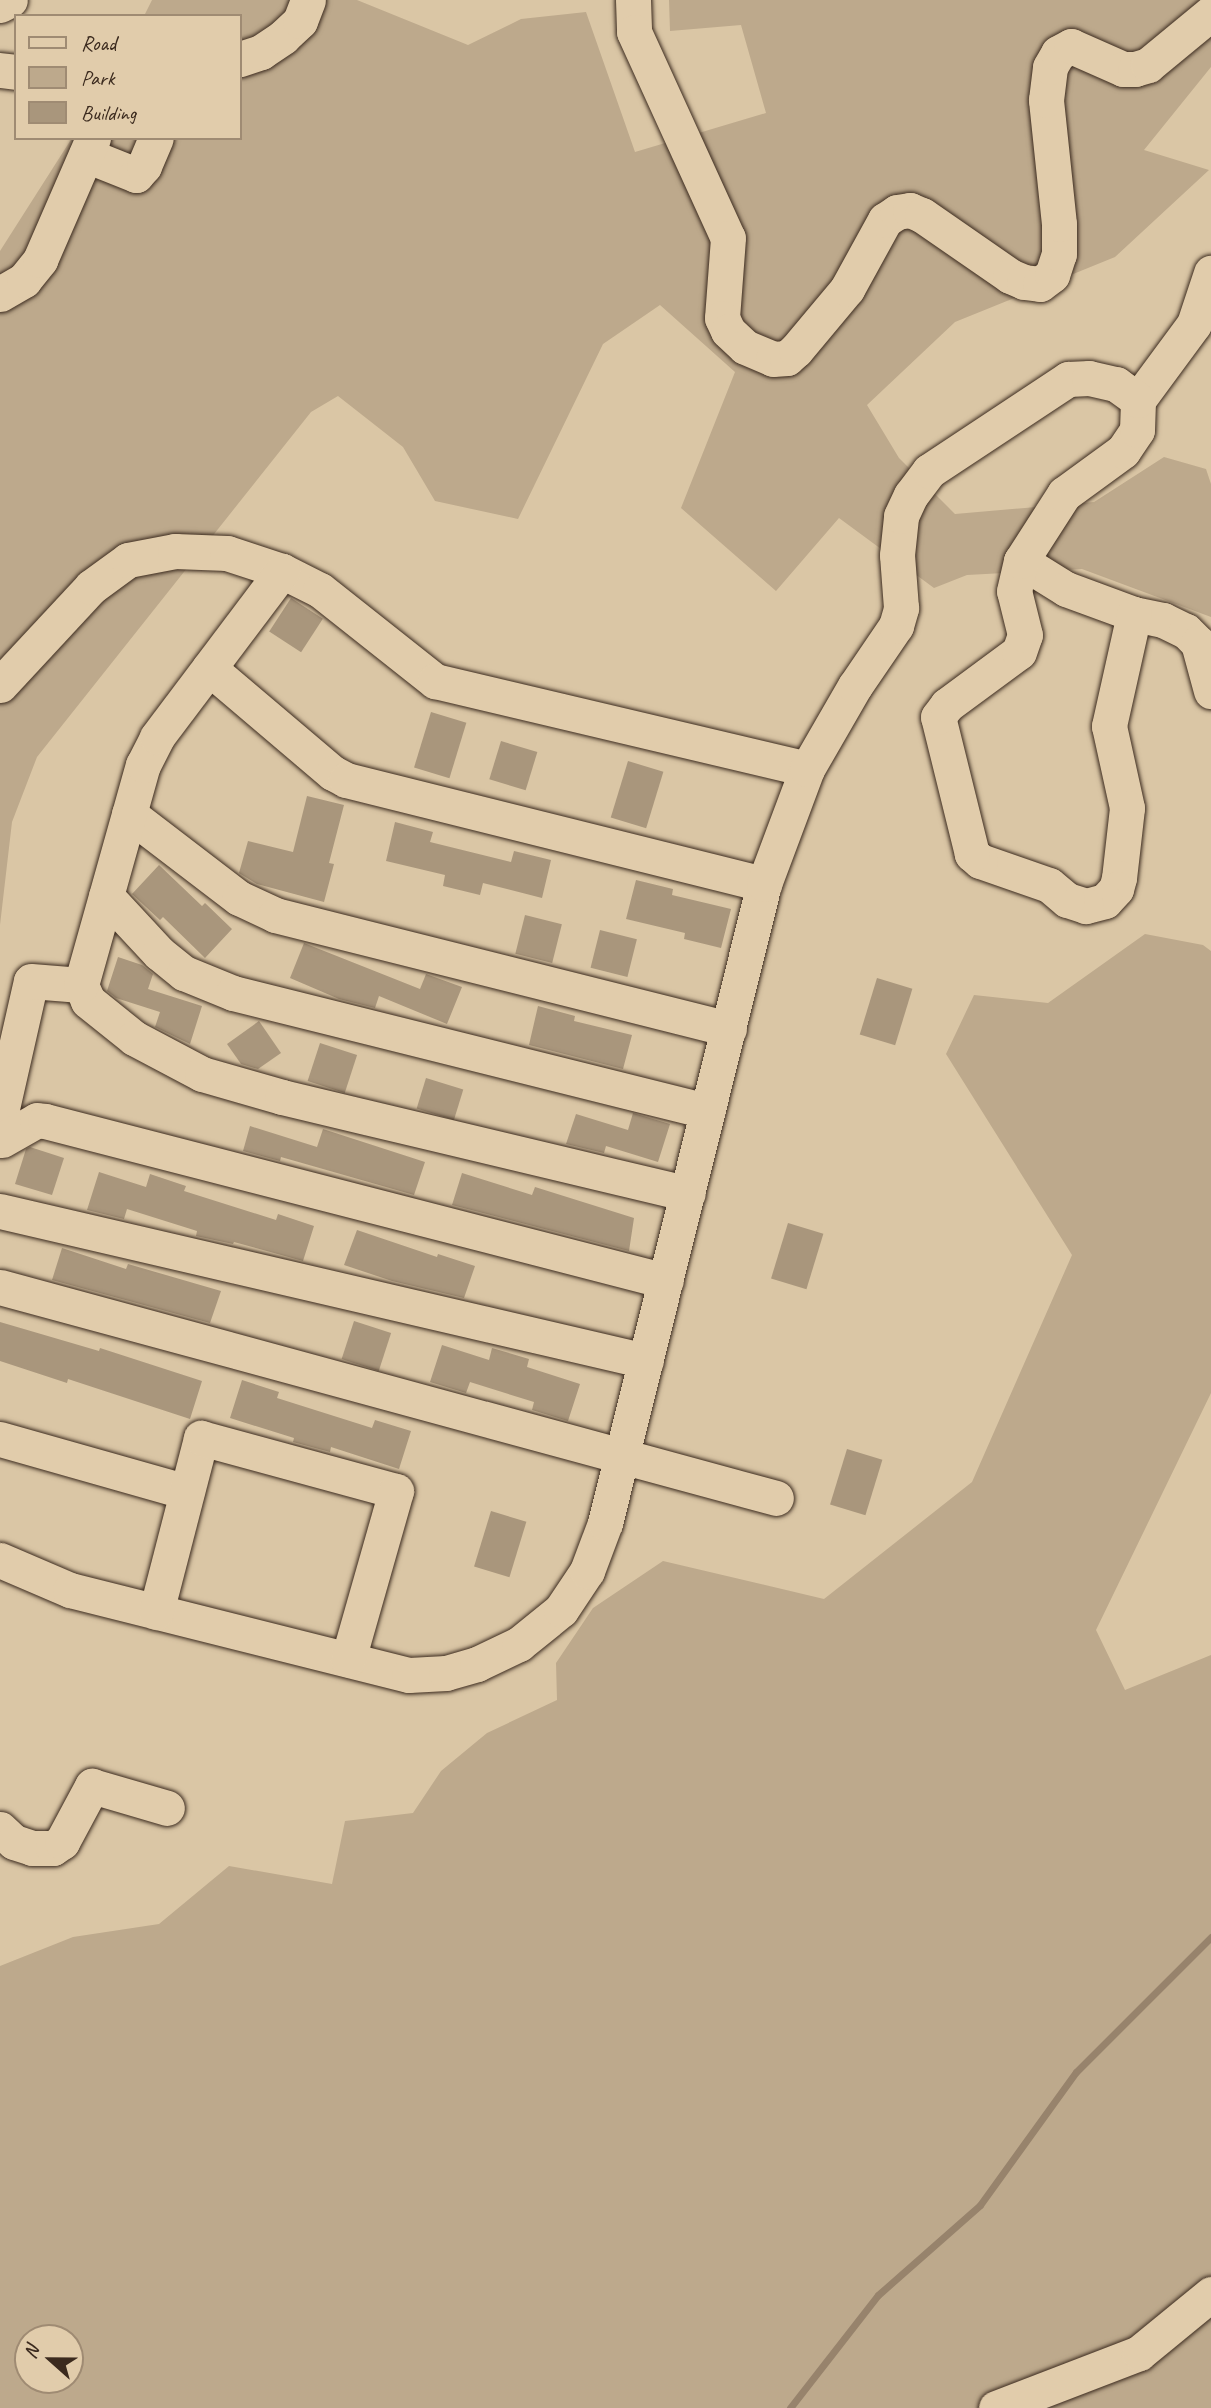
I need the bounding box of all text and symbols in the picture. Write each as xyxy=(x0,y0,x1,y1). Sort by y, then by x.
legend xyxy=(14,14,242,140)
text: Road xyxy=(81,30,116,56)
text: Park xyxy=(81,65,114,91)
text: Building xyxy=(81,100,136,126)
north arrow xyxy=(14,2324,84,2394)
text: N xyxy=(18,2342,45,2362)

